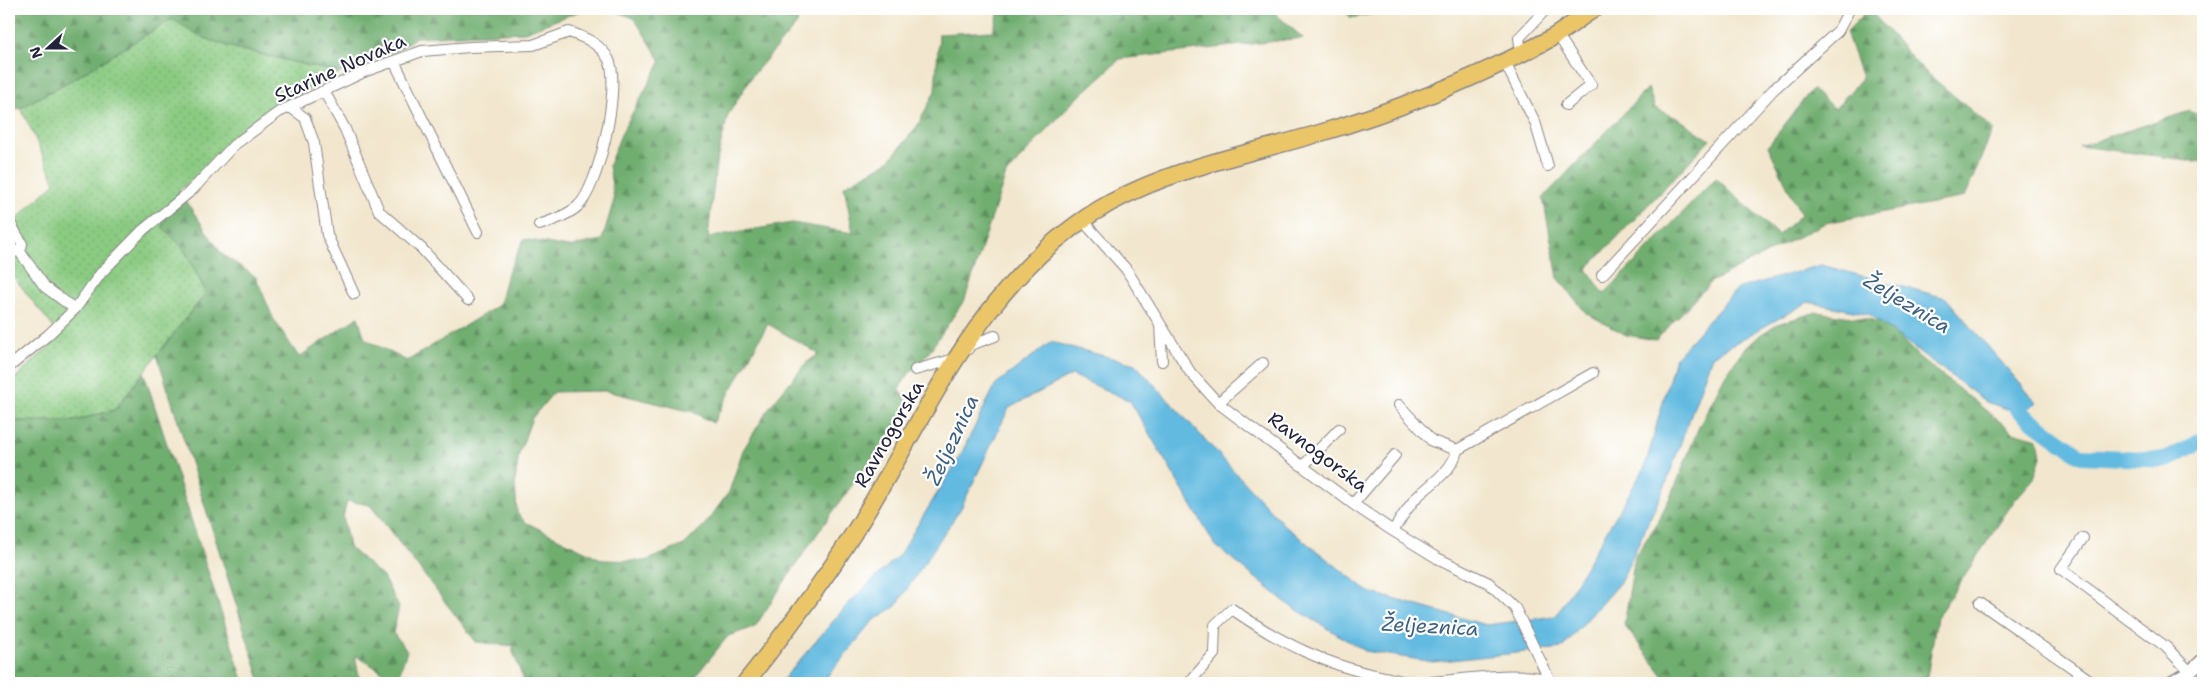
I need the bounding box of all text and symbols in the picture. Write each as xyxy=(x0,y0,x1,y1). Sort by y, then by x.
north arrow xyxy=(22,22,72,72)
street label: Starine Novaka xyxy=(270,28,410,108)
text: N xyxy=(25,44,46,61)
water label: Željeznica xyxy=(1859,267,1955,339)
street label: Ravnogorska xyxy=(848,376,930,492)
water label: Željeznica xyxy=(920,390,984,490)
street label: Ravnogorska xyxy=(1263,406,1373,498)
water label: Željeznica xyxy=(1381,610,1479,642)

